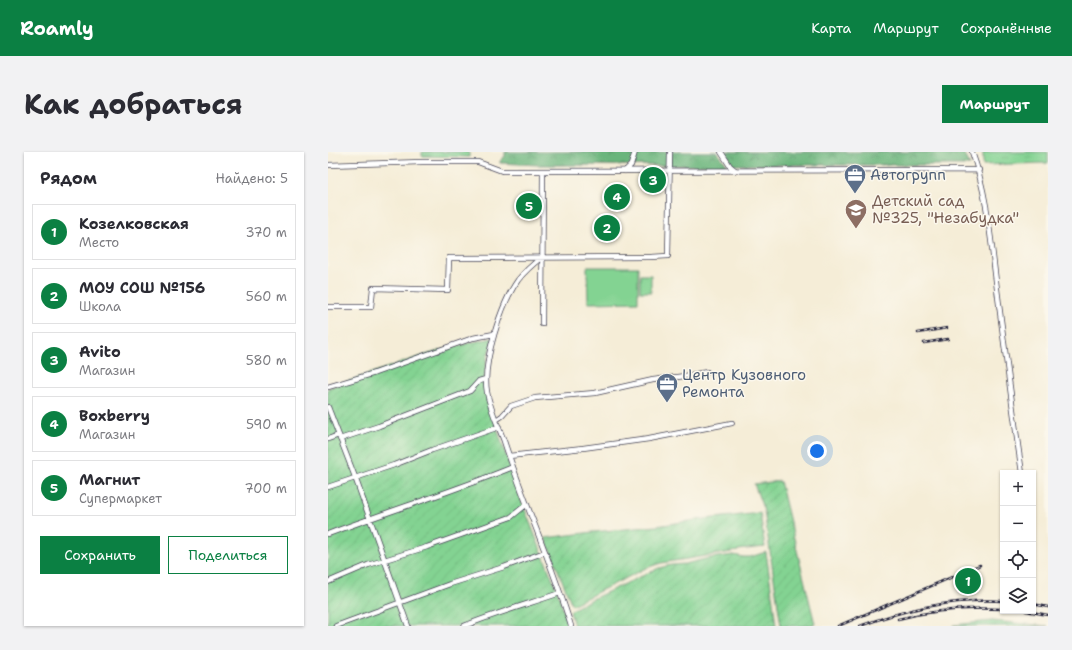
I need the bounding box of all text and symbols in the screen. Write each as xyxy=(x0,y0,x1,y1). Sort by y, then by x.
text: Roamly xyxy=(20,16,94,41)
text: Карта xyxy=(811,19,851,37)
text: Маршрут xyxy=(873,19,939,37)
text: Сохранённые xyxy=(961,19,1052,37)
text: Как добраться xyxy=(24,85,243,123)
button: Маршрут xyxy=(942,85,1048,123)
office icon: Автогрупп xyxy=(842,162,868,195)
pin: 3 xyxy=(640,165,666,195)
place label: Автогрупп xyxy=(870,165,946,185)
text: Рядом xyxy=(40,167,97,189)
text: Найдено: 5 xyxy=(215,170,288,187)
pin: 4 xyxy=(604,182,630,212)
pin: 5 xyxy=(516,191,542,221)
place label: Детский сад №325, "Незабудка" xyxy=(872,191,1019,228)
school or university icon: Детский сад №325, "Незабудка" xyxy=(843,197,869,230)
pin: 2 xyxy=(594,213,620,243)
text: Козелковская xyxy=(79,214,189,234)
text: 1 xyxy=(51,224,57,241)
text: 370 m xyxy=(245,224,287,241)
text: Место xyxy=(79,234,119,251)
text: МОУ СОШ №156 xyxy=(79,278,205,298)
text: 2 xyxy=(49,288,59,305)
text: 560 m xyxy=(246,288,287,305)
text: Школа xyxy=(79,298,121,315)
text: Avito xyxy=(79,342,121,362)
text: 3 xyxy=(49,352,59,369)
text: 580 m xyxy=(246,352,287,369)
text: Магазин xyxy=(79,362,135,379)
place label: Центр Кузовного Ремонта xyxy=(682,365,806,402)
office icon: Центр Кузовного Ремонта xyxy=(654,371,680,404)
text: Boxberry xyxy=(79,406,150,426)
text: 4 xyxy=(49,416,59,433)
text: 590 m xyxy=(246,416,287,433)
text: Магазин xyxy=(79,426,135,443)
your location xyxy=(807,441,827,461)
text: Магнит xyxy=(79,470,140,490)
map controls xyxy=(1000,470,1036,614)
button: + xyxy=(1000,470,1036,506)
text: 5 xyxy=(50,480,58,497)
text: 700 m xyxy=(244,480,287,497)
text: Супермаркет xyxy=(79,490,162,507)
button: − xyxy=(1000,506,1036,542)
button: Сохранить xyxy=(40,536,160,574)
button: Поделиться xyxy=(168,536,288,574)
button: locate xyxy=(1000,542,1036,578)
pin: 1 xyxy=(955,566,981,596)
button: layers xyxy=(1000,578,1036,614)

